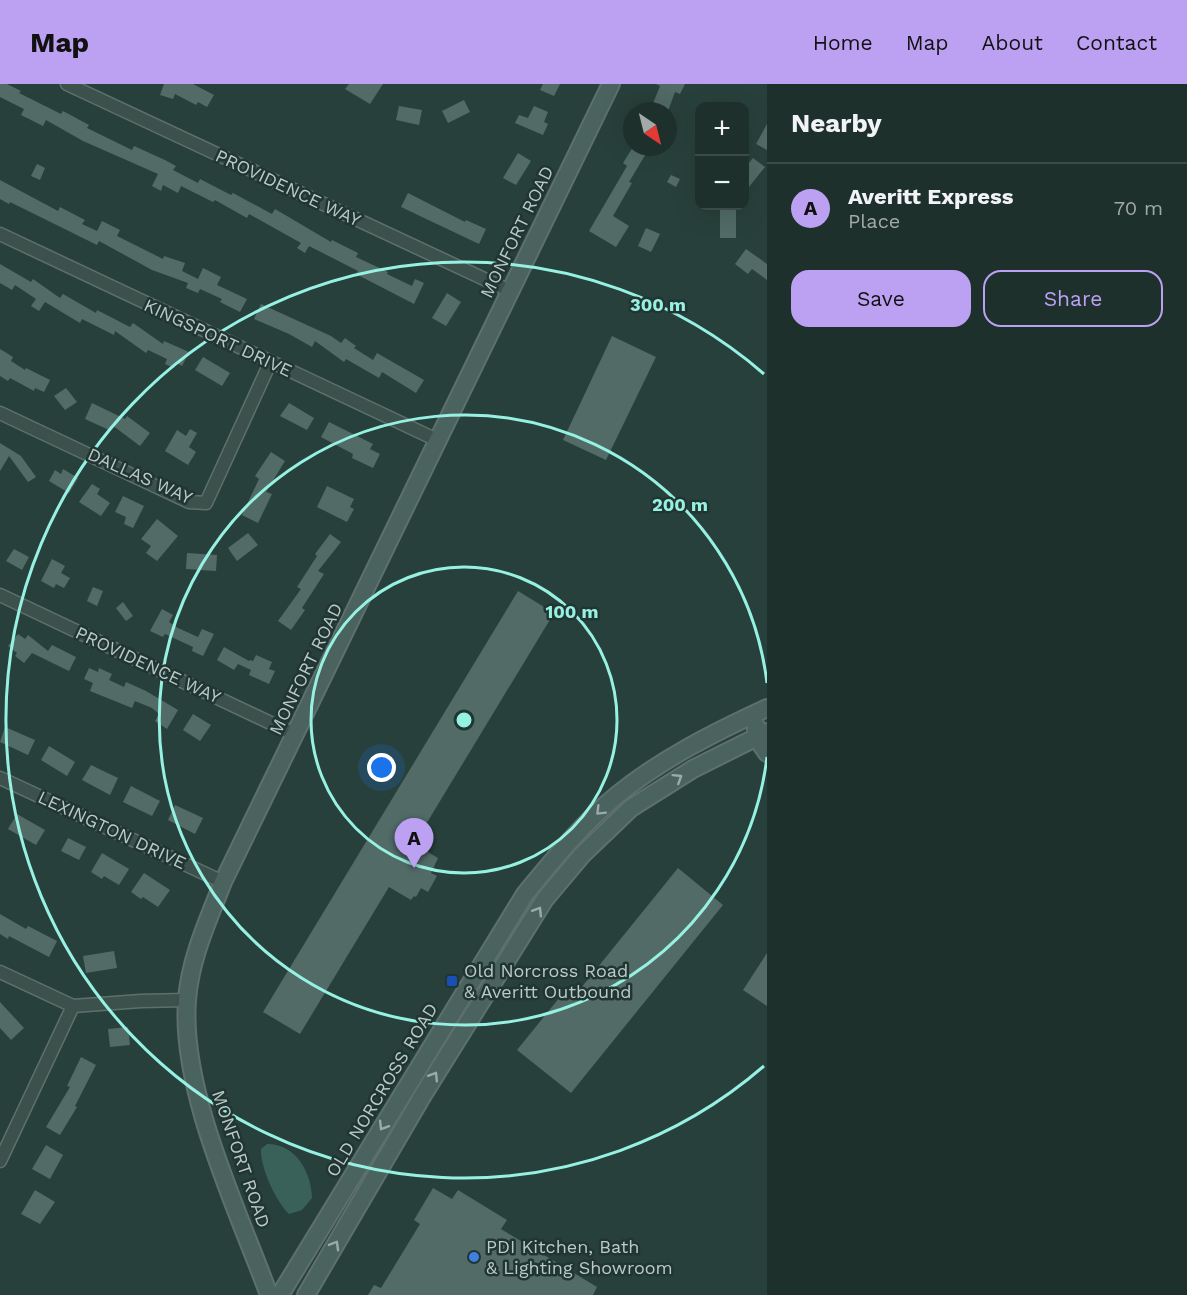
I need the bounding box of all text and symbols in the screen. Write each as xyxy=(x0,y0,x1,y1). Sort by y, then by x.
text: Map xyxy=(30,26,89,59)
text: Home xyxy=(813,30,873,55)
text: Map xyxy=(906,30,949,55)
text: About xyxy=(982,30,1043,55)
text: Contact xyxy=(1076,30,1157,55)
north arrow xyxy=(623,102,677,156)
map controls xyxy=(695,102,749,210)
button: + xyxy=(695,102,749,156)
text: Nearby xyxy=(791,108,882,138)
street label: PROVIDENCE WAY xyxy=(212,145,365,231)
button: − xyxy=(695,156,749,210)
street label: MONFORT ROAD xyxy=(476,162,558,301)
text: Averitt Express xyxy=(848,184,1013,209)
text: A xyxy=(804,196,817,220)
text: 70 m xyxy=(1114,196,1163,220)
text: Place xyxy=(848,209,900,233)
button: Save xyxy=(791,270,971,327)
button: Share xyxy=(983,270,1163,327)
street label: KINGSPORT DRIVE xyxy=(141,294,296,381)
text: 300 m xyxy=(630,294,686,315)
street label: DALLAS WAY xyxy=(85,443,197,508)
text: 200 m xyxy=(652,494,708,515)
street label: MONFORT ROAD xyxy=(265,599,347,738)
text: 100 m xyxy=(545,601,599,622)
street label: PROVIDENCE WAY xyxy=(72,622,225,708)
centre of rings xyxy=(454,710,474,730)
your location xyxy=(367,753,396,782)
one-way arrow xyxy=(672,774,682,786)
street label: LEXINGTON DRIVE xyxy=(35,786,190,873)
one-way arrow xyxy=(597,804,607,815)
pin: A xyxy=(394,818,434,868)
one-way arrow xyxy=(530,907,542,917)
place label: Old Norcross Road & Averitt Outbound xyxy=(464,960,632,1002)
marker: Old Norcross Road & Averitt Outbound xyxy=(445,974,459,988)
street label: OLD NORCROSS ROAD xyxy=(321,999,442,1180)
one-way arrow xyxy=(427,1072,438,1083)
street label: MONFORT ROAD xyxy=(208,1087,275,1230)
one-way arrow xyxy=(379,1120,390,1130)
place label: PDI Kitchen, Bath & Lighting Showroom xyxy=(486,1236,673,1278)
one-way arrow xyxy=(328,1240,340,1251)
marker: PDI Kitchen, Bath & Lighting Showroom xyxy=(467,1250,481,1264)

